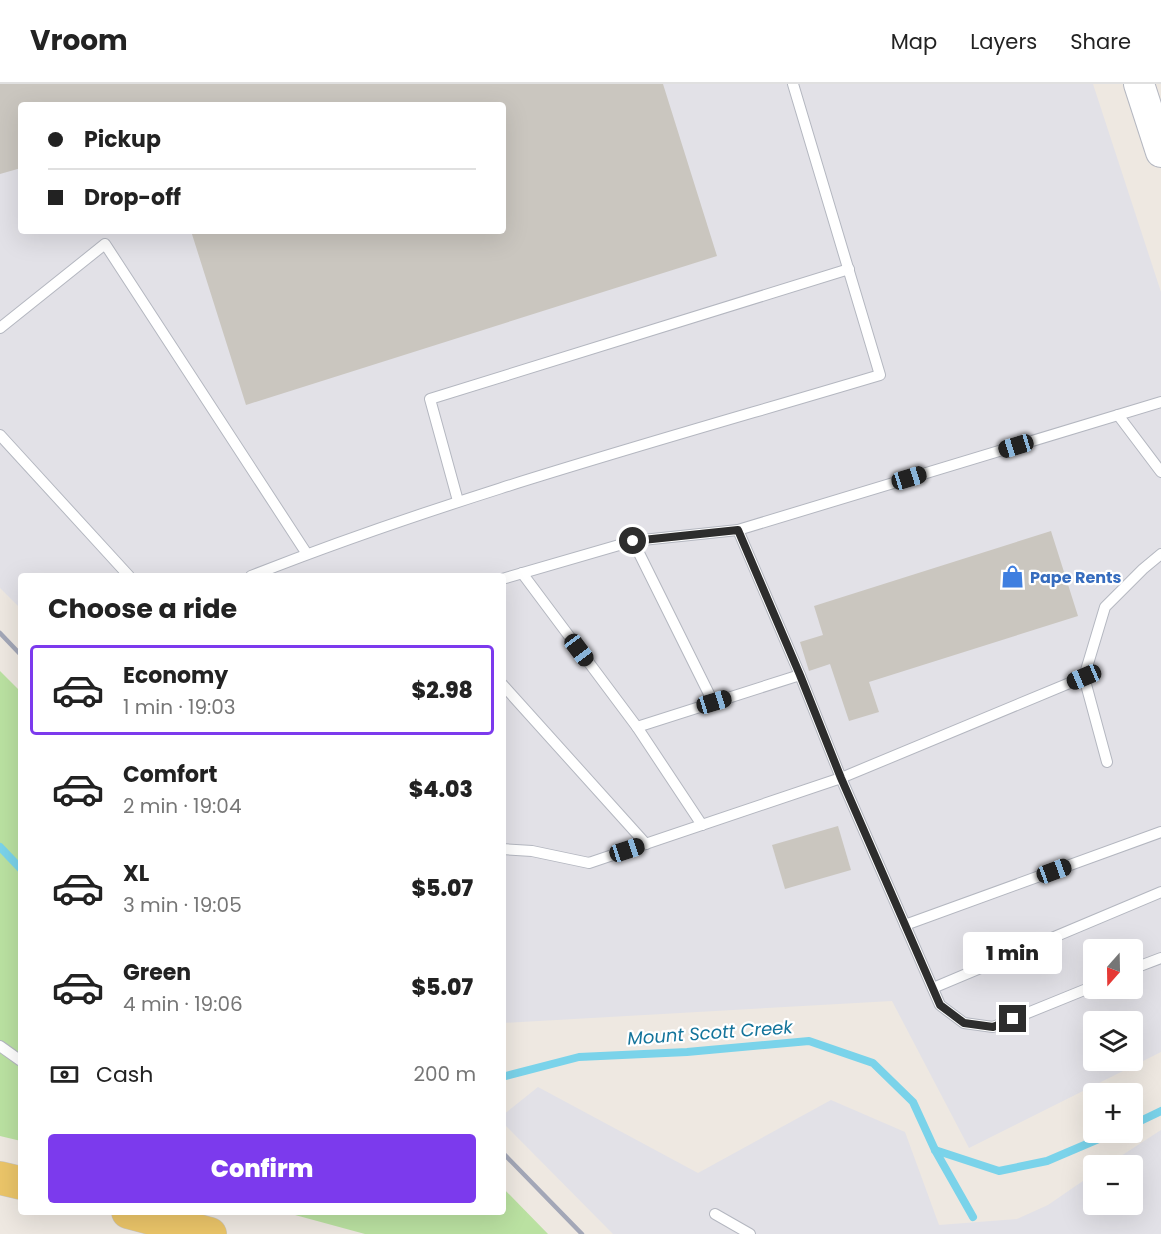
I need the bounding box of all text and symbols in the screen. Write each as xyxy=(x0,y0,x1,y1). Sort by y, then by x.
text: Vroom xyxy=(30,21,128,60)
text: Map xyxy=(891,27,937,56)
text: Layers xyxy=(970,27,1037,56)
text: Share xyxy=(1070,27,1131,56)
text: Pickup xyxy=(84,124,161,155)
text: Drop-off xyxy=(84,182,181,213)
car xyxy=(996,432,1036,460)
car xyxy=(889,464,929,492)
route start xyxy=(619,527,646,554)
shop icon: Pape Rents xyxy=(999,564,1025,590)
place label: Pape Rents xyxy=(1030,566,1122,589)
text: Choose a ride xyxy=(48,590,237,627)
car xyxy=(561,630,597,670)
text: Economy xyxy=(123,660,228,691)
car xyxy=(1064,662,1104,692)
icon: car xyxy=(51,663,105,717)
text: $2.98 xyxy=(412,675,473,706)
car xyxy=(694,688,734,716)
text: 1 min · 19:03 xyxy=(123,693,236,721)
text: Comfort xyxy=(123,759,217,790)
icon: car xyxy=(51,762,105,816)
text: $4.03 xyxy=(409,774,473,805)
text: 2 min · 19:04 xyxy=(123,792,241,820)
car xyxy=(607,836,647,864)
car xyxy=(1034,856,1074,886)
text: XL xyxy=(123,858,149,889)
icon: car xyxy=(51,861,105,915)
text: $5.07 xyxy=(411,873,473,904)
text: 3 min · 19:05 xyxy=(123,891,242,919)
callout: 1 min xyxy=(964,932,1062,974)
text: 1 min xyxy=(986,939,1039,967)
north arrow xyxy=(1083,939,1143,999)
map controls xyxy=(1083,939,1143,1215)
text: Green xyxy=(123,957,191,988)
icon: car xyxy=(51,960,105,1014)
text: $5.07 xyxy=(411,972,473,1003)
text: 4 min · 19:06 xyxy=(123,990,243,1018)
route end xyxy=(999,1005,1026,1032)
button: layers xyxy=(1083,1011,1143,1071)
water label: Mount Scott Creek xyxy=(627,1014,794,1051)
icon: cash xyxy=(48,1058,81,1091)
text: Cash xyxy=(96,1059,153,1090)
text: 200 m xyxy=(413,1060,476,1088)
button: + xyxy=(1083,1083,1143,1143)
button: Confirm xyxy=(48,1134,476,1203)
button: − xyxy=(1083,1155,1143,1215)

